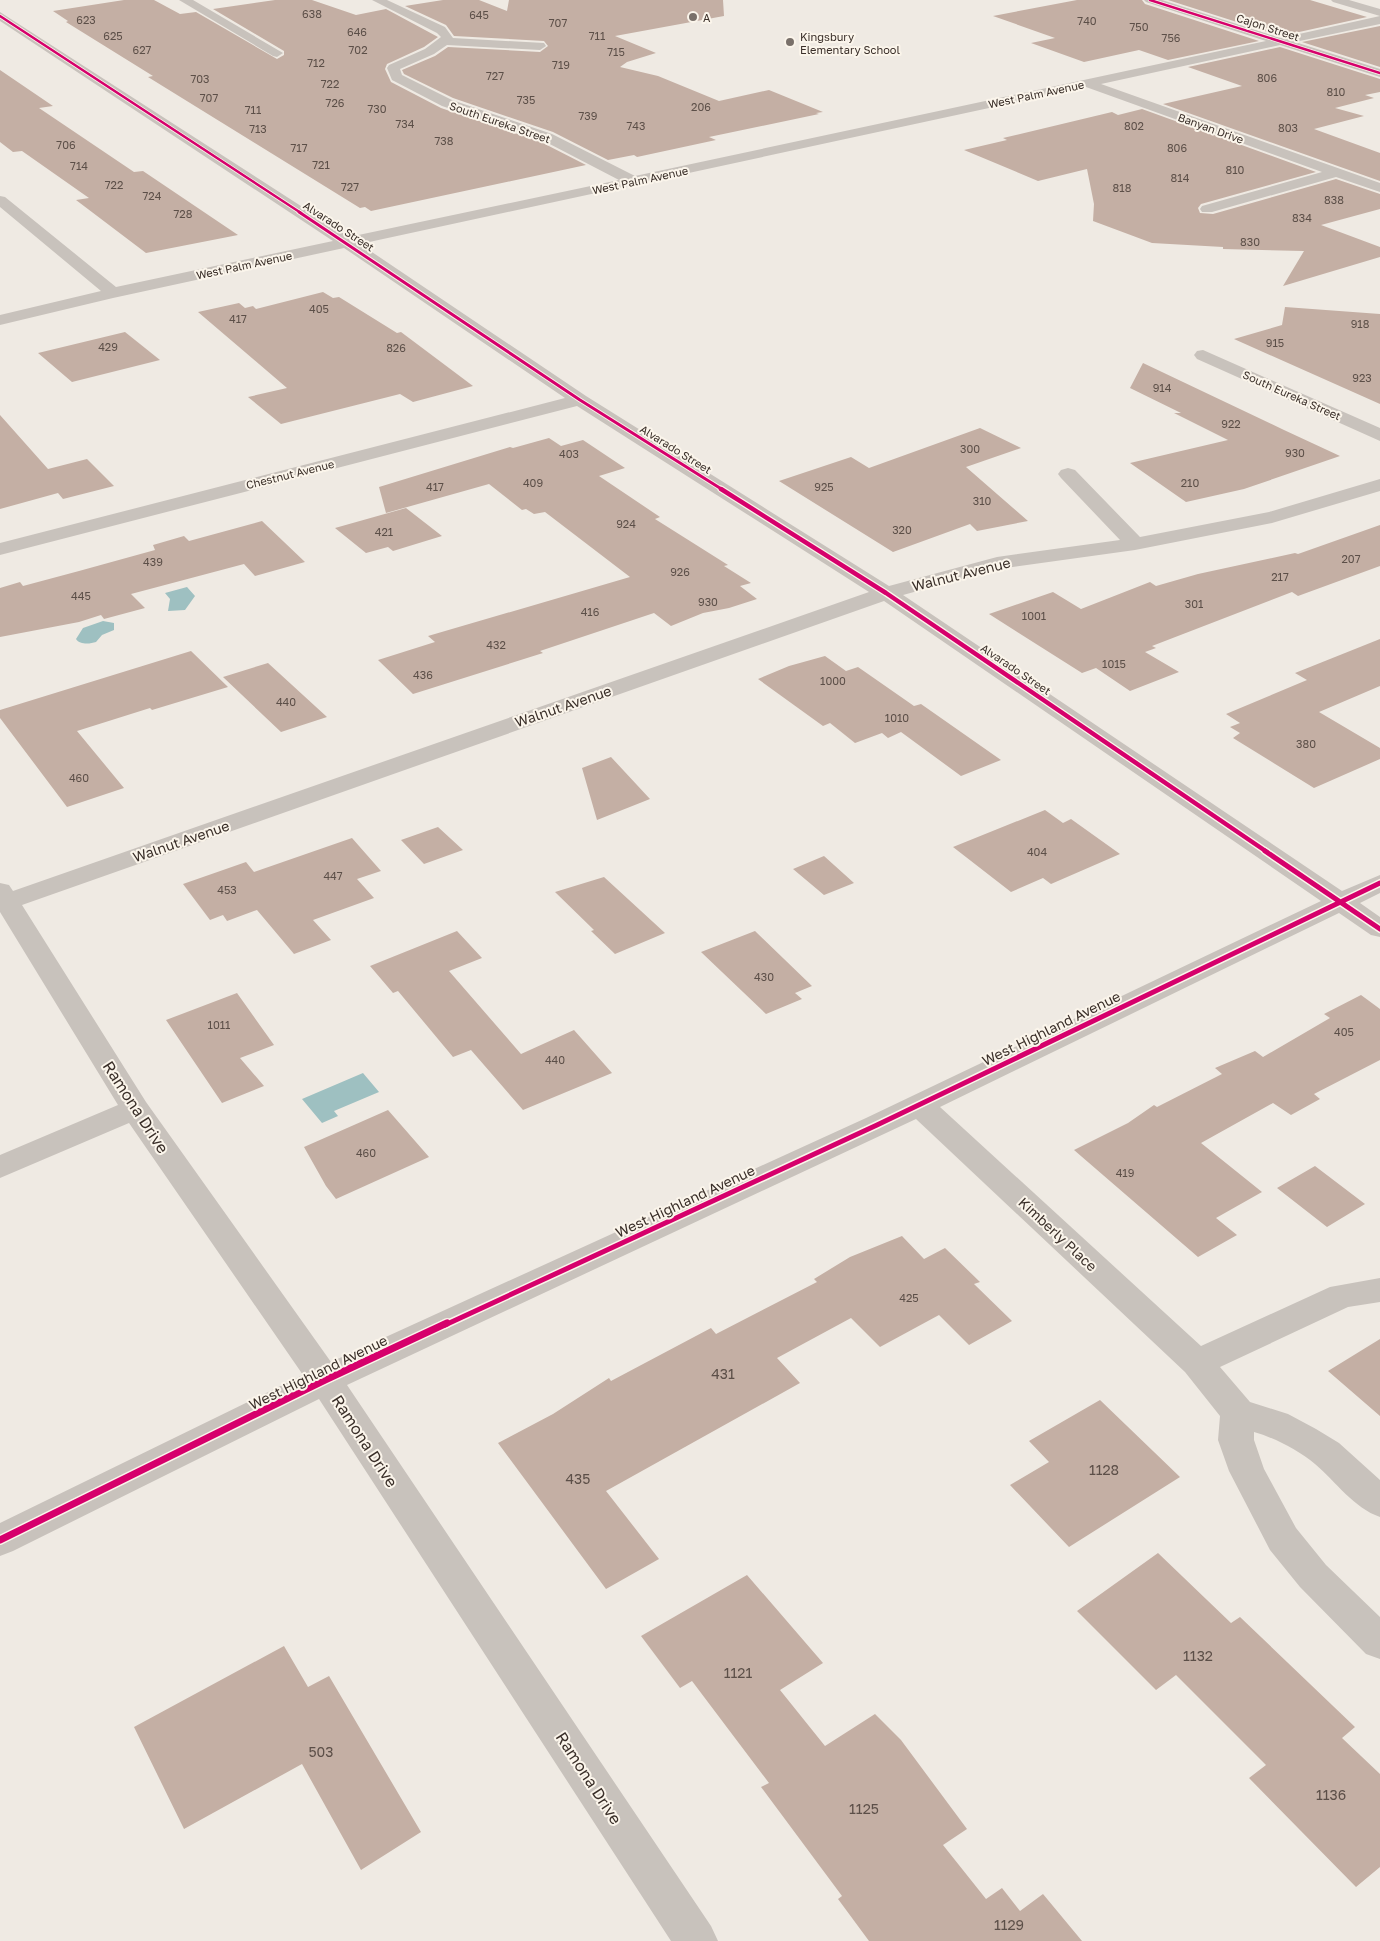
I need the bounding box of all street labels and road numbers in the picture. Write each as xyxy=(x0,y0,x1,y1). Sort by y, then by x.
street label: Cajon Street xyxy=(1235,11,1301,43)
street label: West Palm Avenue xyxy=(987,77,1085,111)
street label: South Eureka Street xyxy=(448,99,552,145)
street label: Banyan Drive xyxy=(1176,110,1246,146)
street label: West Palm Avenue xyxy=(591,163,689,197)
street label: Alvarado Street xyxy=(301,198,377,254)
street label: West Palm Avenue xyxy=(195,248,293,282)
street label: South Eureka Street xyxy=(1241,368,1343,422)
street label: Alvarado Street xyxy=(638,422,714,476)
street label: Chestnut Avenue xyxy=(245,457,335,491)
street label: Walnut Avenue xyxy=(910,554,1012,594)
street label: Alvarado Street xyxy=(979,641,1053,697)
street label: Walnut Avenue xyxy=(513,682,613,730)
street label: Walnut Avenue xyxy=(131,817,231,865)
street label: West Highland Avenue xyxy=(979,987,1123,1069)
street label: Ramona Drive xyxy=(99,1057,173,1157)
street label: West Highland Avenue xyxy=(613,1161,757,1241)
street label: Kimberly Place xyxy=(1015,1193,1101,1275)
street label: West Highland Avenue xyxy=(246,1331,390,1413)
street label: Ramona Drive xyxy=(328,1391,402,1491)
street label: Ramona Drive xyxy=(552,1728,626,1828)

